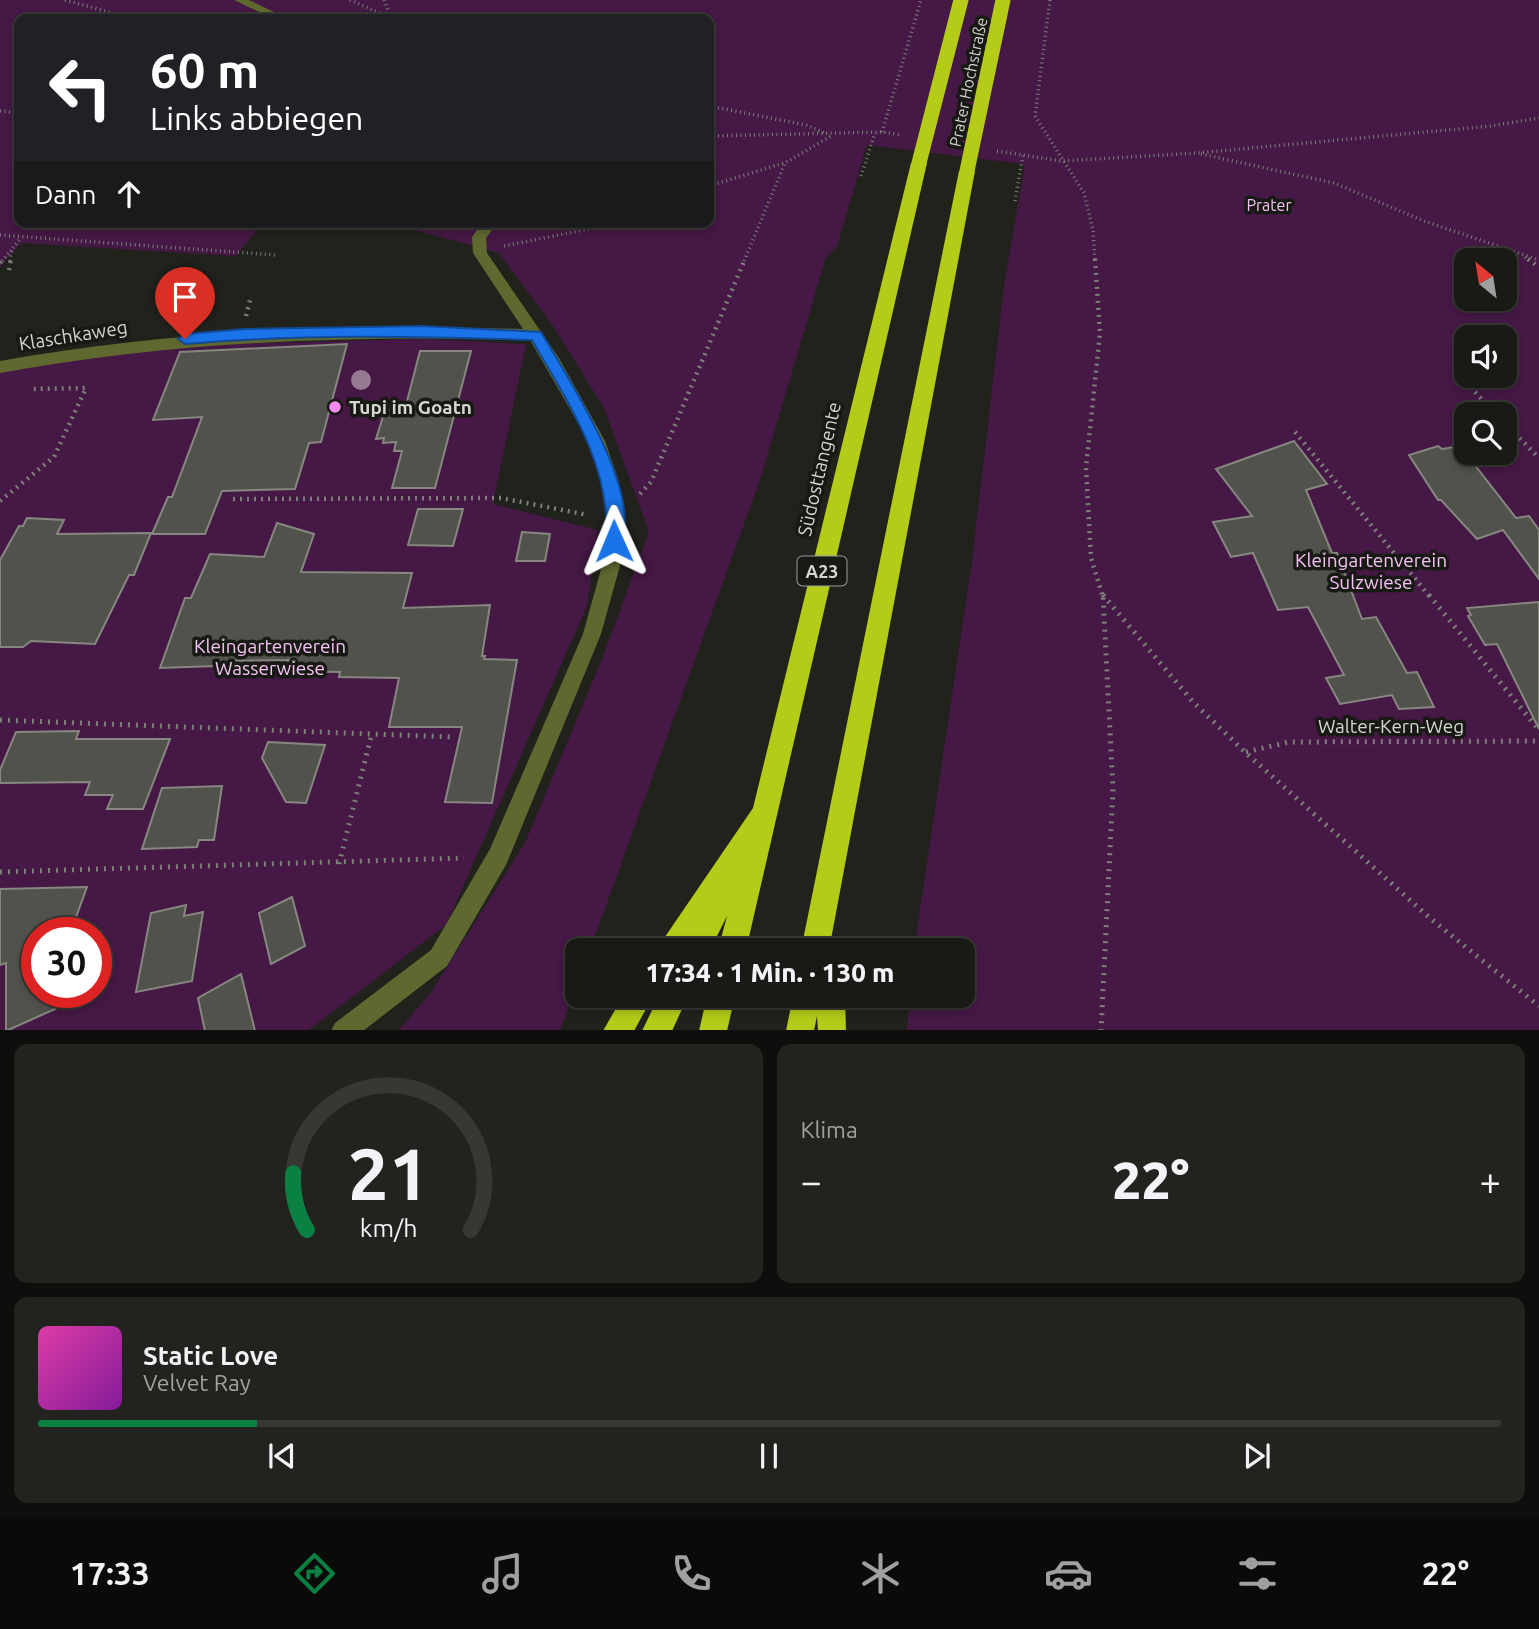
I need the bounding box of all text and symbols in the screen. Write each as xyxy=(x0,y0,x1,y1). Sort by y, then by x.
street label: Prater Hochstraße xyxy=(946,16,990,148)
icon: left xyxy=(35,42,126,133)
text: 60 m xyxy=(150,42,259,97)
text: Links abbiegen xyxy=(150,100,363,136)
icon: ahead xyxy=(110,175,148,213)
text: Dann xyxy=(35,180,96,209)
park label: Prater xyxy=(1247,196,1292,214)
north arrow xyxy=(1454,248,1517,312)
map controls xyxy=(1454,248,1517,465)
pin xyxy=(155,267,215,339)
icon: arrive xyxy=(166,278,204,316)
street label: Klaschkaweg xyxy=(17,316,129,354)
button: sound xyxy=(1454,325,1517,388)
place label: Tupi im Goatn xyxy=(349,396,472,418)
marker: Tupi im Goatn xyxy=(327,399,343,415)
street label: Südosttangente xyxy=(793,400,845,538)
button: search xyxy=(1454,402,1517,465)
position arrow xyxy=(577,504,651,578)
park label: Kleingartenverein Sulzwiese xyxy=(1295,549,1447,593)
road number: A23 xyxy=(798,556,846,586)
park label: Kleingartenverein Wasserwiese xyxy=(194,635,346,679)
street label: Walter-Kern-Weg xyxy=(1318,715,1464,737)
speed limit sign: 30 xyxy=(21,917,112,1008)
text: 17:34 · 1 Min. · 130 m xyxy=(646,958,894,987)
text: Klima xyxy=(801,1117,858,1142)
text: 21 xyxy=(347,1132,429,1214)
text: 22° xyxy=(1112,1151,1190,1209)
text: − xyxy=(801,1160,822,1202)
text: + xyxy=(1480,1160,1501,1202)
text: km/h xyxy=(359,1213,417,1241)
text: Static Love xyxy=(143,1341,278,1370)
text: Velvet Ray xyxy=(143,1370,251,1395)
icon: previous xyxy=(263,1437,301,1475)
icon: pause xyxy=(750,1437,788,1475)
icon: next xyxy=(1238,1437,1276,1475)
icon: directions xyxy=(290,1549,339,1598)
icon: music xyxy=(478,1549,527,1598)
icon: phone xyxy=(667,1549,716,1598)
icon: climate xyxy=(856,1549,905,1598)
icon: car xyxy=(1044,1549,1093,1598)
icon: filters xyxy=(1233,1549,1282,1598)
text: 17:33 xyxy=(70,1555,150,1591)
text: 22° xyxy=(1422,1555,1469,1591)

